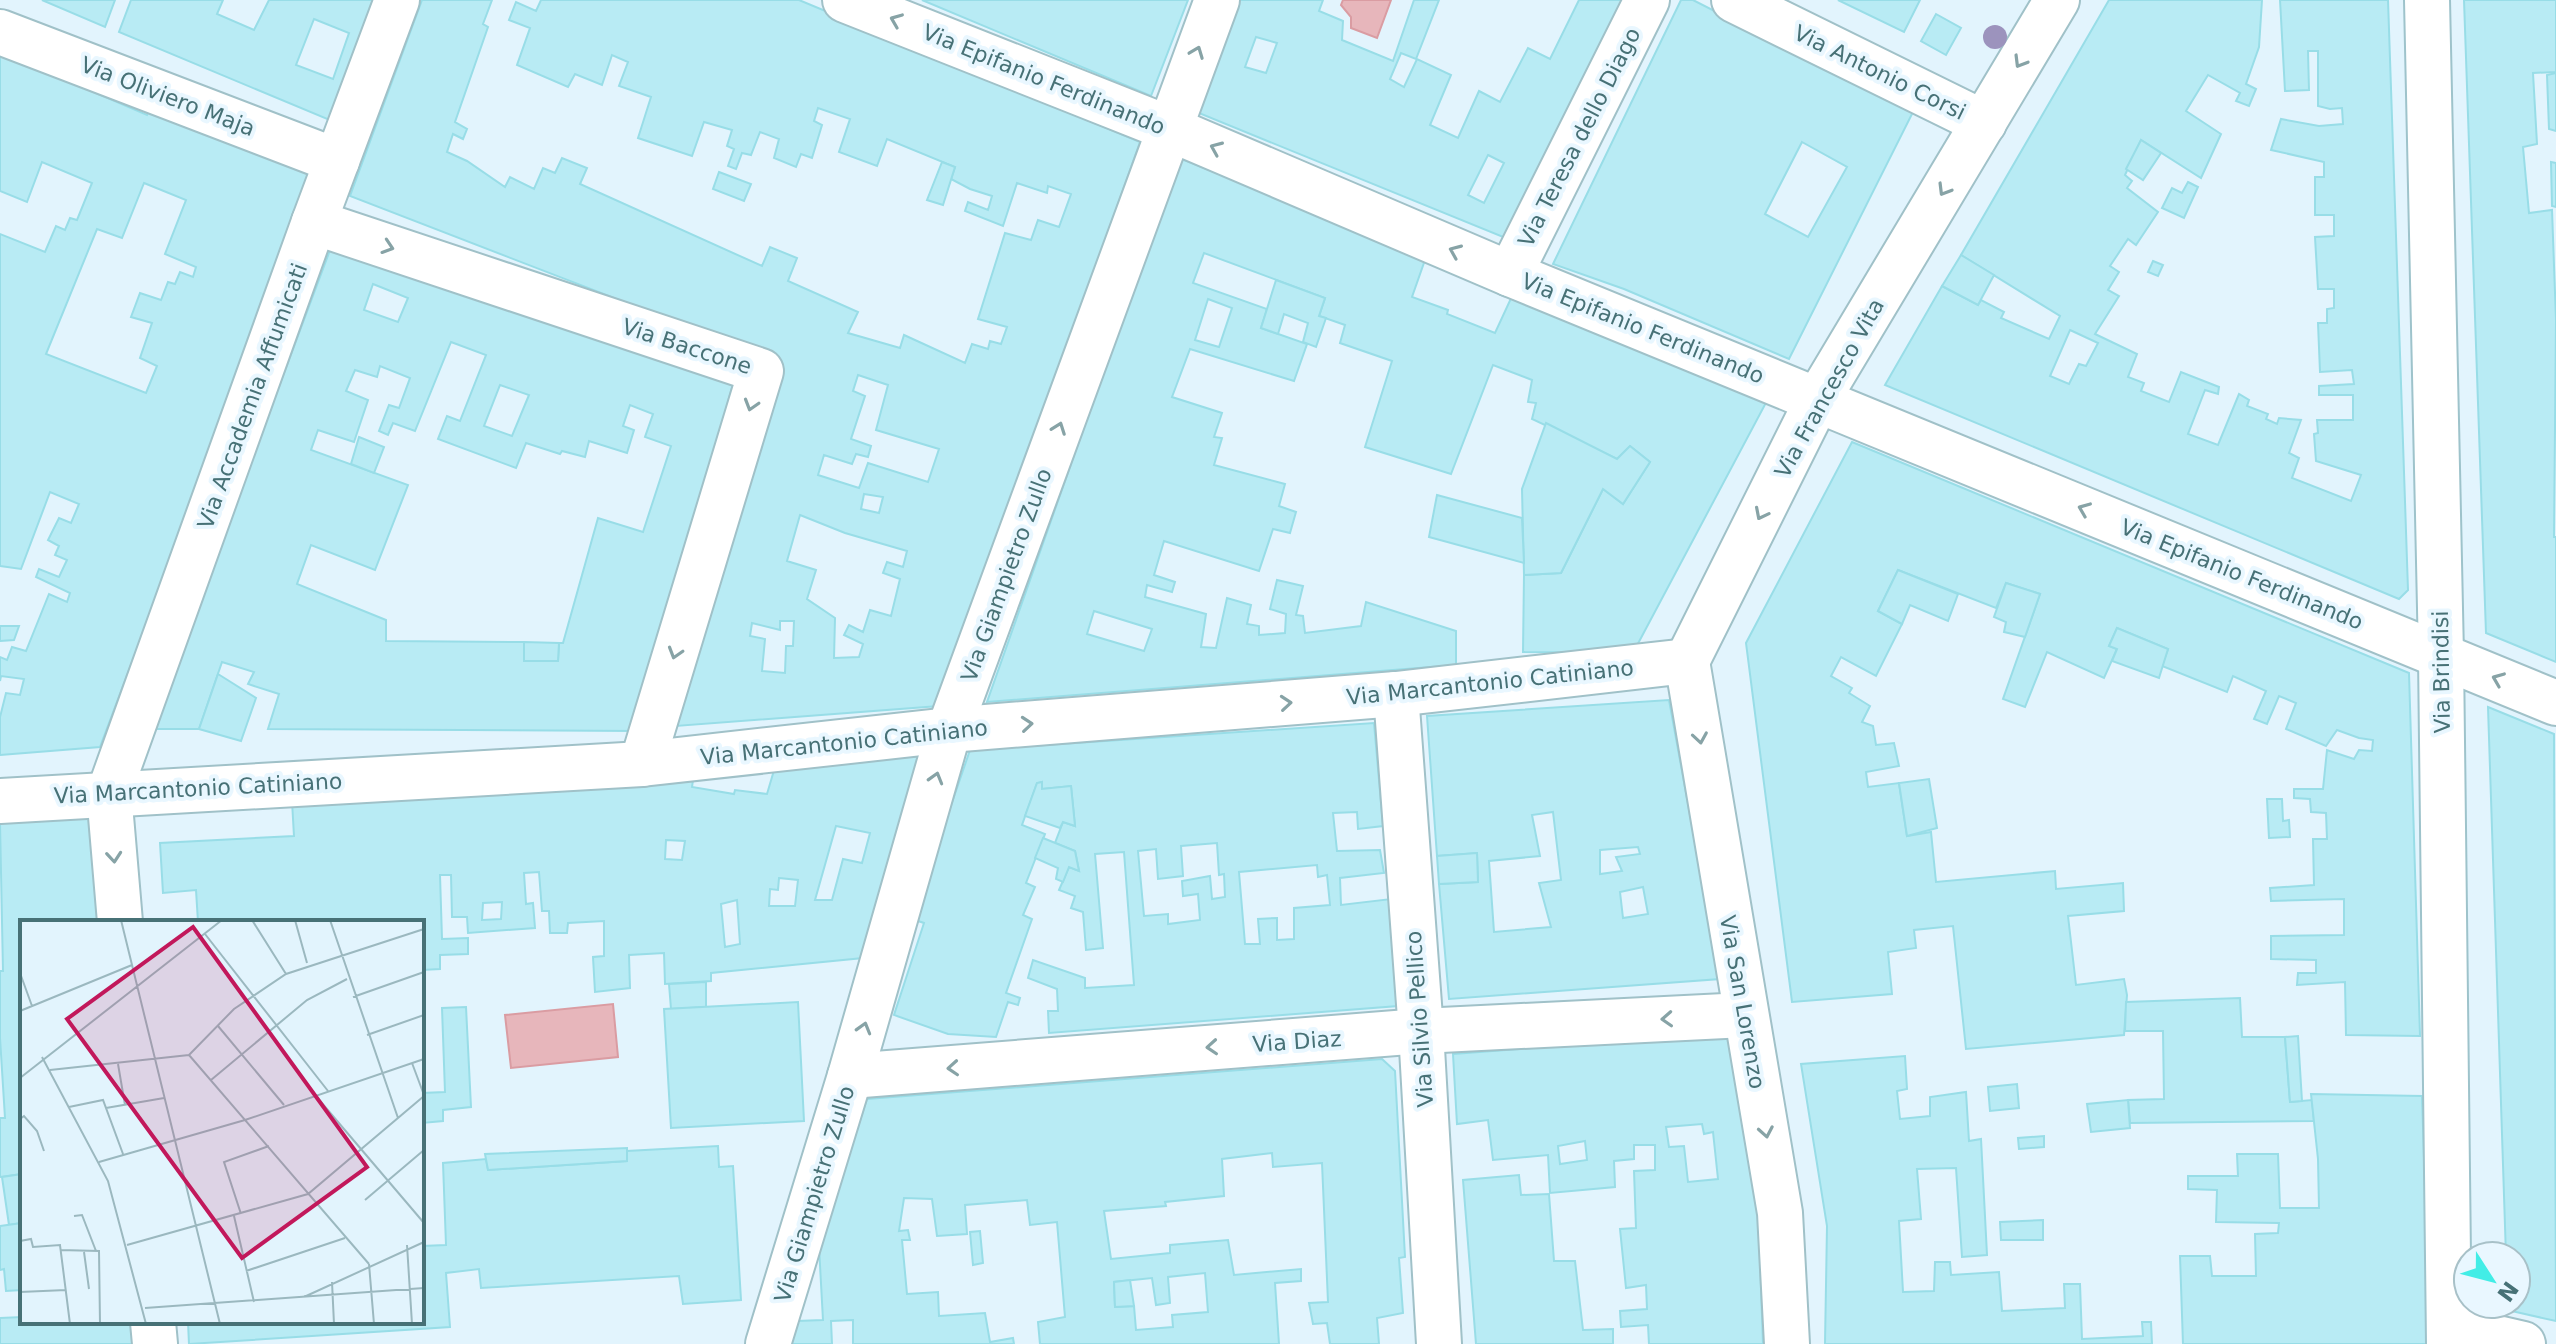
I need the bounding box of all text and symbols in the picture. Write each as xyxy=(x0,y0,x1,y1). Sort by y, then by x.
one-way arrow xyxy=(890,13,904,30)
street label: Via Epifanio Ferdinando xyxy=(919,19,1169,140)
street label: Via Antonio Corsi xyxy=(1790,20,1970,125)
street label: Via Teresa dello Diago xyxy=(1513,23,1646,251)
one-way arrow xyxy=(1187,46,1204,60)
street label: Via Oliviero Maja xyxy=(77,52,258,141)
one-way arrow xyxy=(2015,53,2030,68)
one-way arrow xyxy=(1209,142,1224,158)
one-way arrow xyxy=(1938,181,1953,196)
one-way arrow xyxy=(380,237,394,253)
one-way arrow xyxy=(1448,244,1463,260)
street label: Via Accademia Affumicati xyxy=(193,260,312,532)
street label: Via Epifanio Ferdinando xyxy=(1518,268,1768,389)
street label: Via Francesco Vita xyxy=(1770,294,1889,482)
street label: Via Baccone xyxy=(619,314,755,379)
one-way arrow xyxy=(744,397,760,411)
one-way arrow xyxy=(1050,422,1066,436)
street label: Via Giampietro Zullo xyxy=(956,465,1057,685)
one-way arrow xyxy=(2078,502,2092,518)
one-way arrow xyxy=(1755,505,1770,520)
street label: Via Epifanio Ferdinando xyxy=(2117,514,2367,635)
street label: Via Brindisi xyxy=(2428,610,2455,734)
one-way arrow xyxy=(668,646,684,660)
street label: Via Marcantonio Catiniano xyxy=(1345,655,1635,710)
one-way arrow xyxy=(2492,672,2506,689)
one-way arrow xyxy=(1280,695,1293,712)
street label: Via Marcantonio Catiniano xyxy=(699,715,989,770)
one-way arrow xyxy=(1021,716,1034,733)
one-way arrow xyxy=(1690,731,1707,745)
street label: Via Marcantonio Catiniano xyxy=(53,768,343,809)
one-way arrow xyxy=(926,772,943,786)
one-way arrow xyxy=(106,851,123,864)
street label: Via San Lorenzo xyxy=(1715,913,1770,1091)
inset map xyxy=(20,920,424,1324)
street label: Via Silvio Pellico xyxy=(1401,930,1438,1108)
one-way arrow xyxy=(1660,1010,1673,1027)
one-way arrow xyxy=(855,1022,871,1036)
street label: Via Diaz xyxy=(1252,1026,1342,1057)
one-way arrow xyxy=(1205,1039,1218,1056)
one-way arrow xyxy=(946,1059,959,1076)
street label: Via Giampietro Zullo xyxy=(770,1083,859,1305)
one-way arrow xyxy=(1756,1125,1773,1139)
north arrow xyxy=(2452,1240,2532,1320)
text: N xyxy=(2492,1277,2523,1306)

